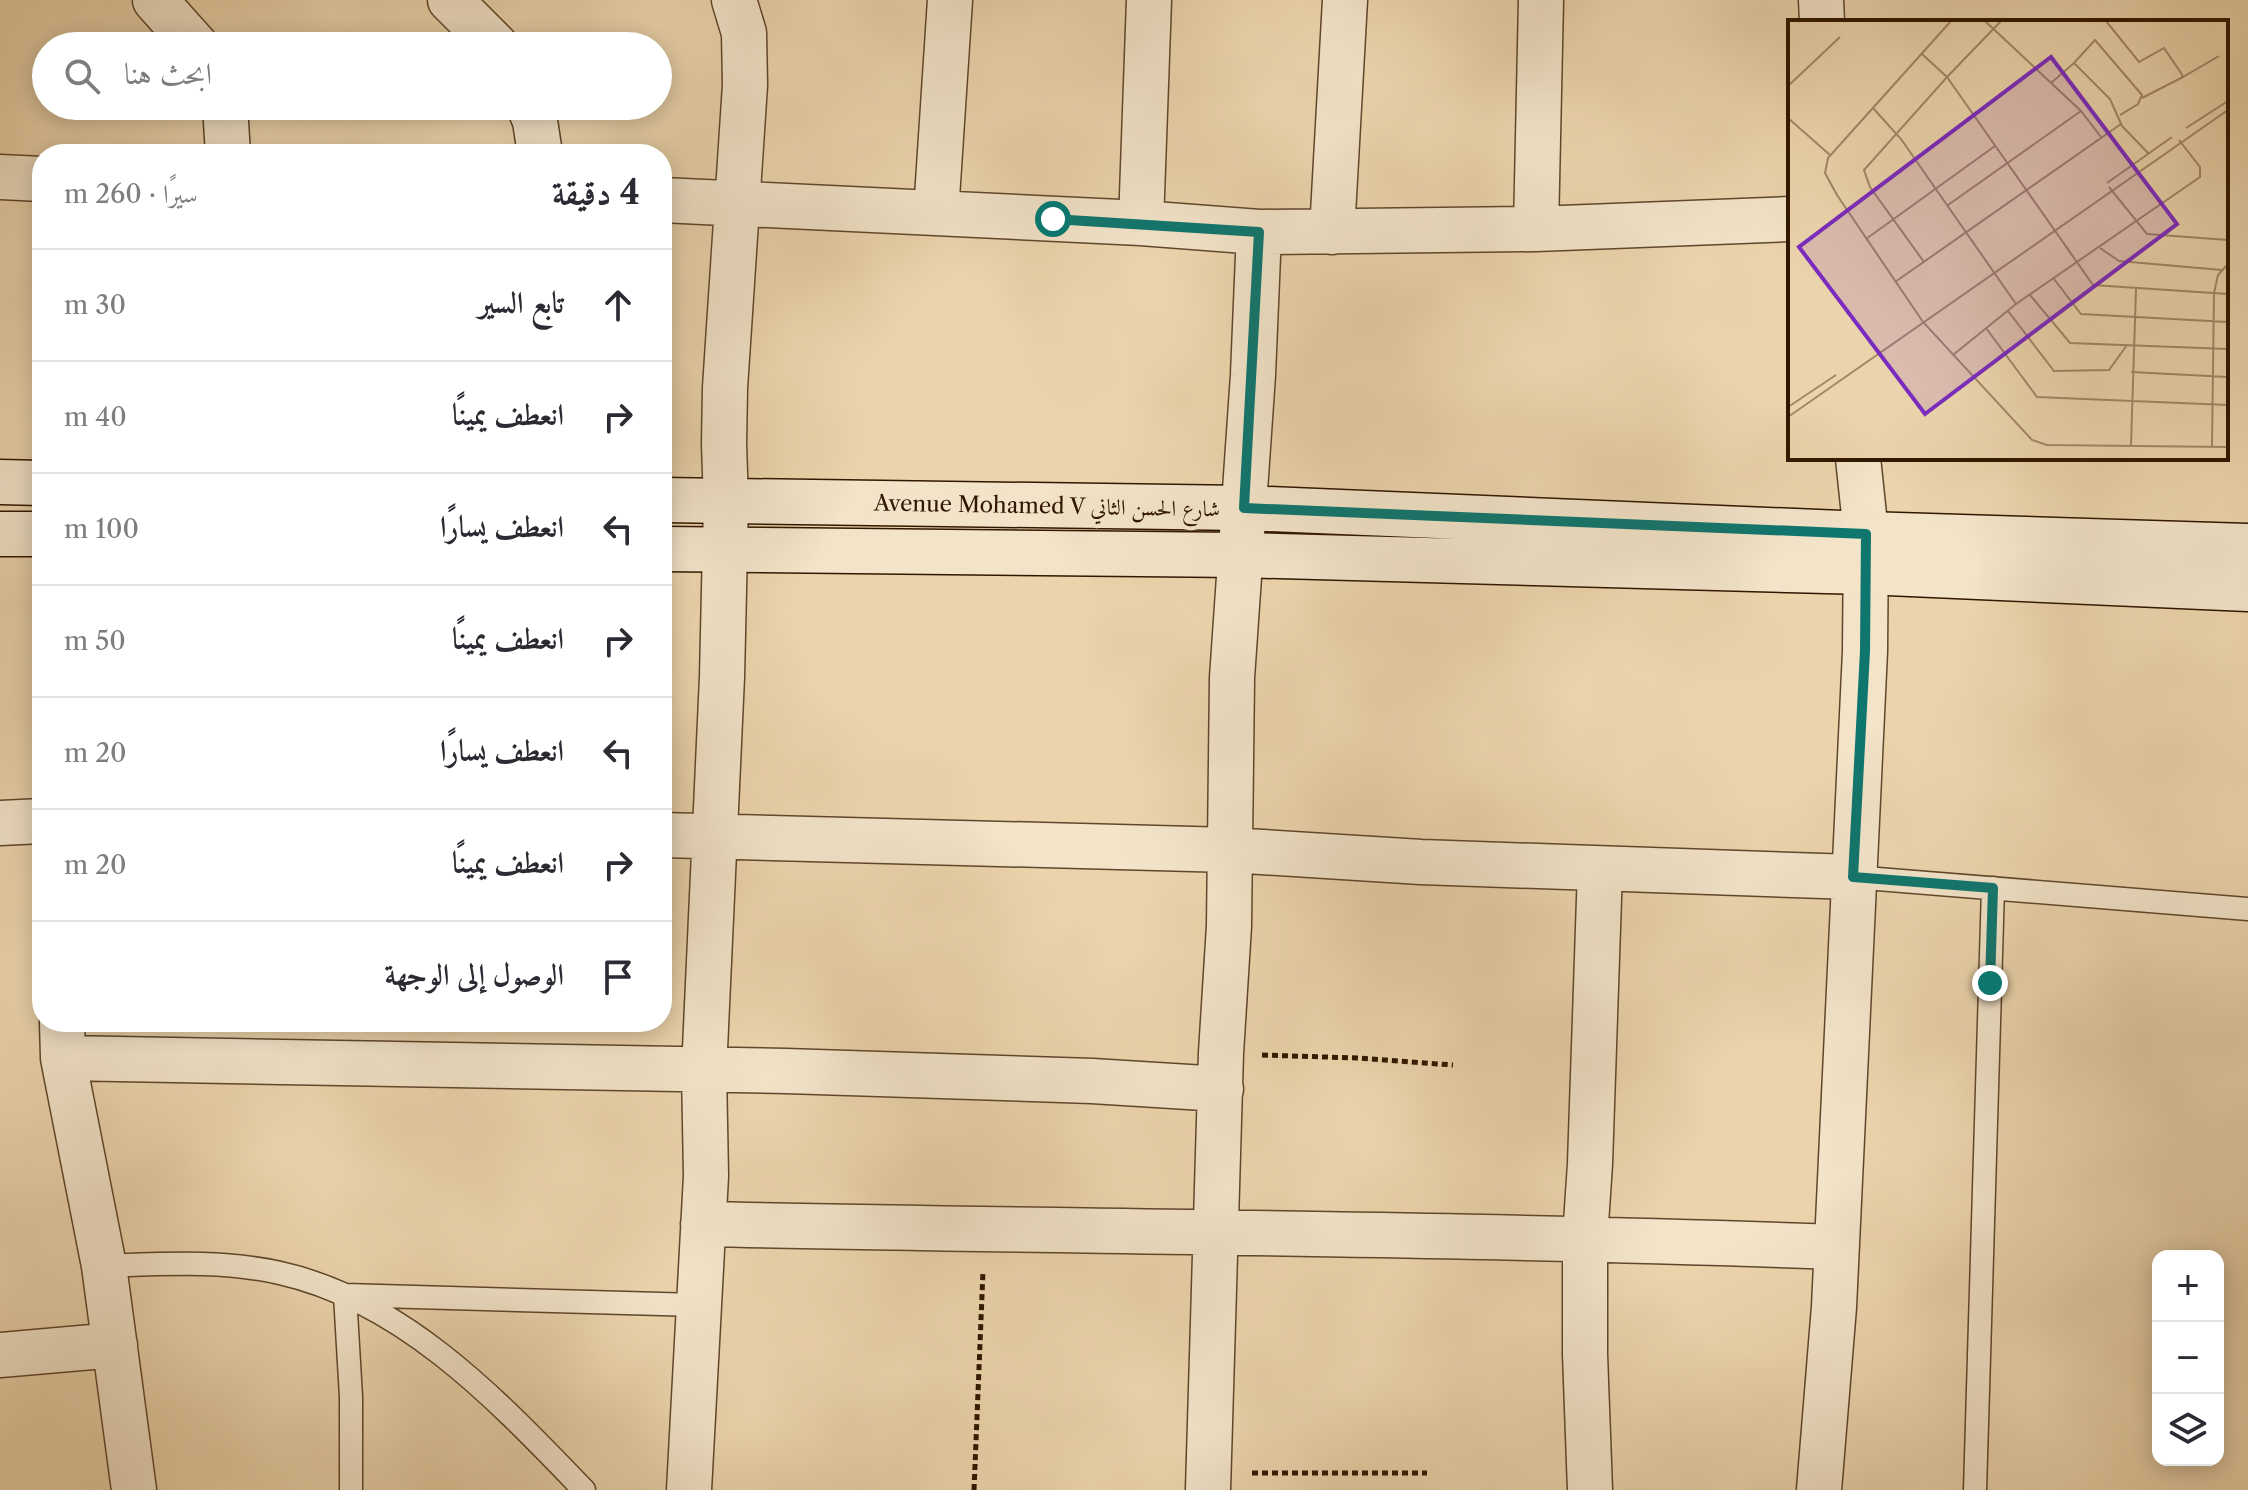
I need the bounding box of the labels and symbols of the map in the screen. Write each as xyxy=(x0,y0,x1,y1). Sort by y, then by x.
inset map xyxy=(1788,20,2228,460)
route start xyxy=(1035,201,1071,237)
street label: Avenue Mohamed V شارع الحسن الثاني xyxy=(872,489,1220,528)
route end xyxy=(1972,965,2008,1001)

